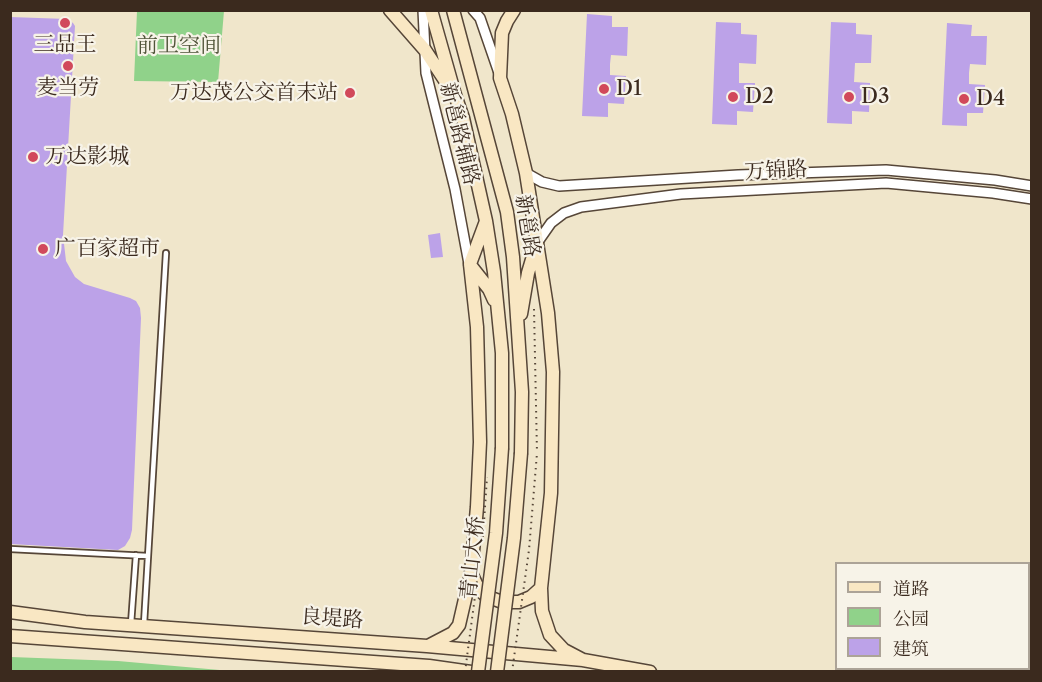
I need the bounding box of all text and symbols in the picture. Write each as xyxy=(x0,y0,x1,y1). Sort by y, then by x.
marker: 三品王 xyxy=(58,16,72,30)
place label: 三品王 xyxy=(34,32,96,58)
park label: 前卫空间 xyxy=(137,33,221,59)
marker: 麦当劳 xyxy=(61,59,75,73)
place label: 麦当劳 xyxy=(37,75,99,101)
place label: D1 xyxy=(616,76,642,102)
place label: 万达茂公交首末站 xyxy=(170,80,338,106)
street label: 新邕路辅路 xyxy=(434,80,484,188)
marker: D1 xyxy=(597,82,611,96)
place label: D2 xyxy=(745,84,774,110)
place label: D3 xyxy=(861,84,890,110)
marker: 万达茂公交首末站 xyxy=(343,86,357,100)
place label: D4 xyxy=(976,86,1005,112)
marker: D2 xyxy=(726,90,740,104)
marker: D3 xyxy=(842,90,856,104)
marker: D4 xyxy=(957,92,971,106)
place label: 万达影城 xyxy=(45,144,129,170)
marker: 万达影城 xyxy=(26,150,40,164)
street label: 万锦路 xyxy=(744,157,808,185)
street label: 新邕路 xyxy=(510,193,544,259)
place label: 广百家超市 xyxy=(55,236,160,262)
marker: 广百家超市 xyxy=(36,242,50,256)
street label: 青山大桥 xyxy=(456,515,490,601)
legend xyxy=(835,562,1030,670)
text: 道路 xyxy=(893,578,929,600)
street label: 良堤路 xyxy=(300,604,364,634)
text: 公园 xyxy=(893,608,929,630)
text: 建筑 xyxy=(893,638,929,660)

